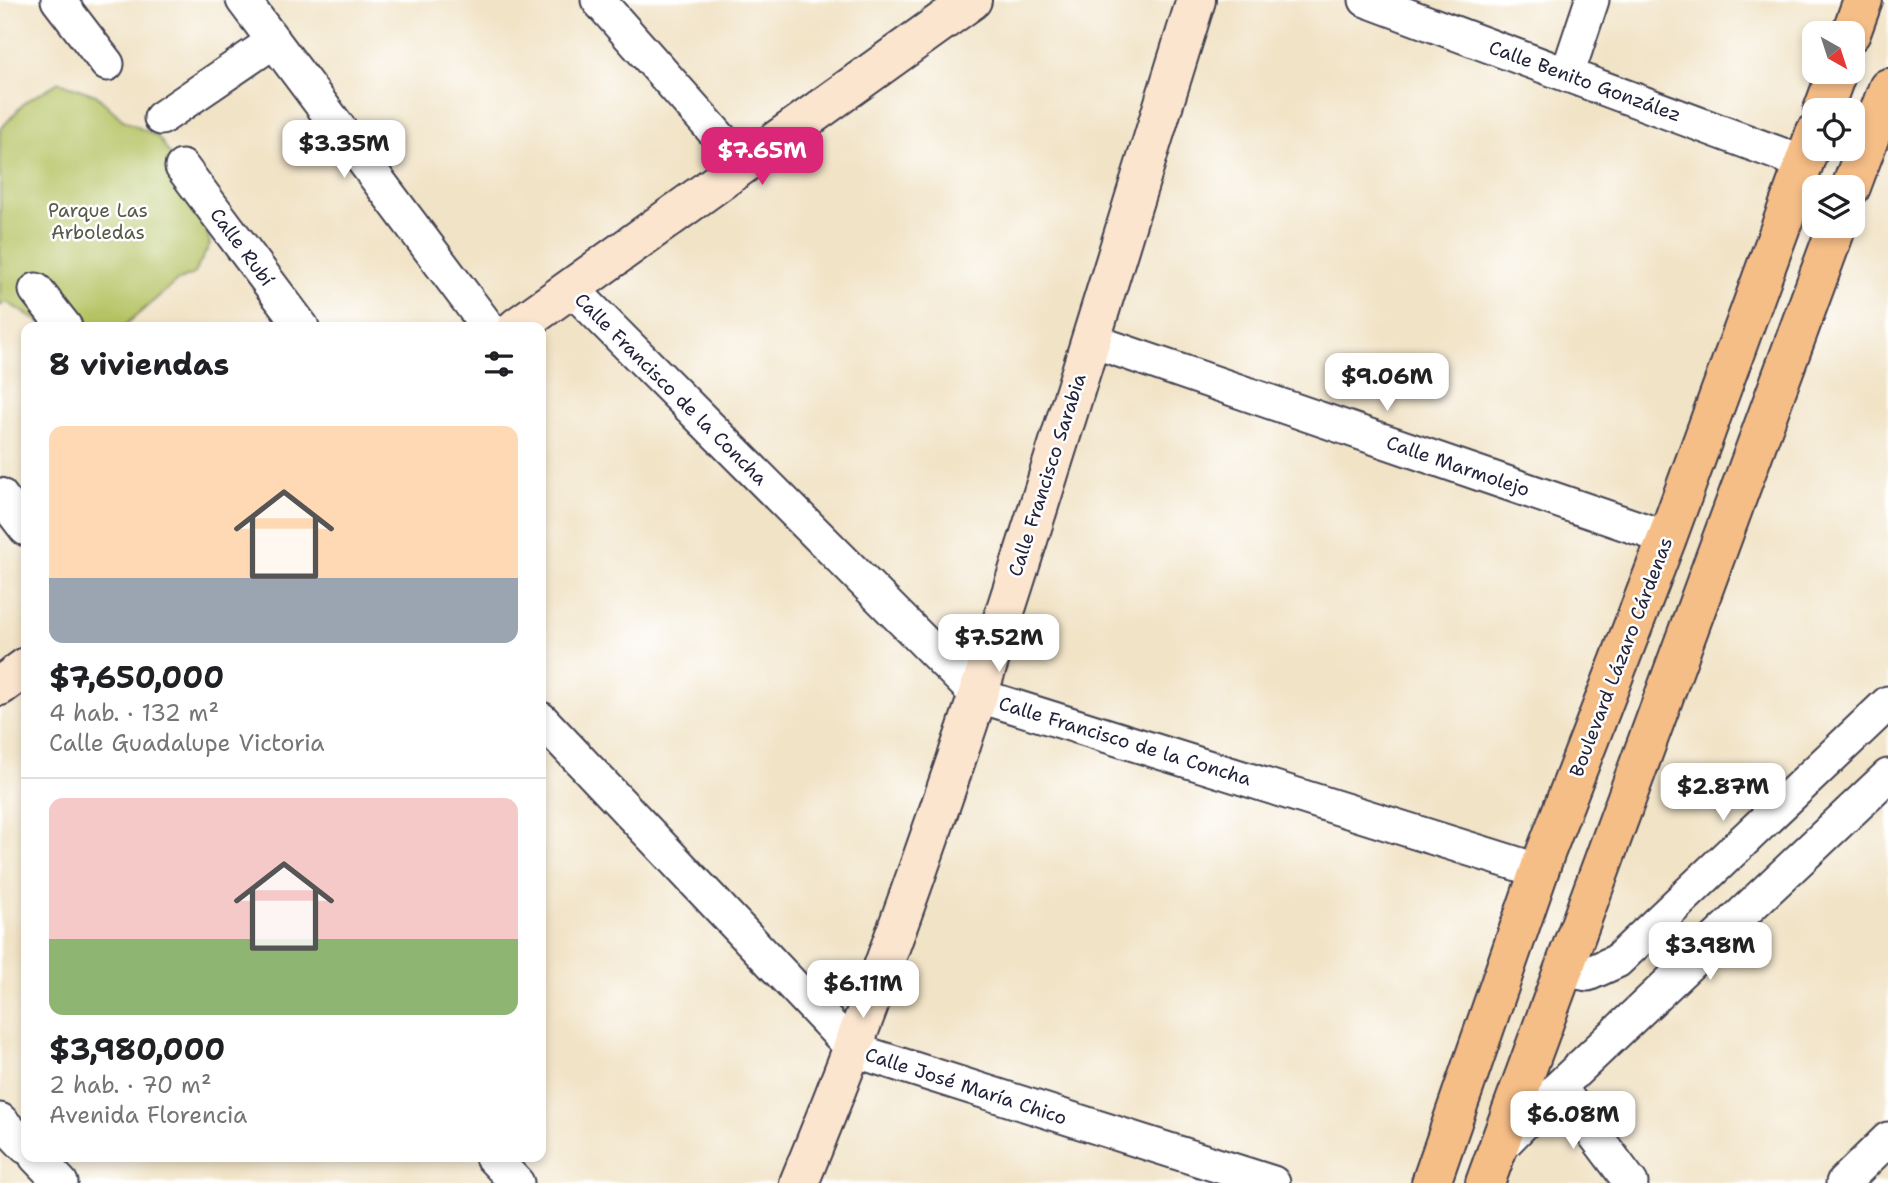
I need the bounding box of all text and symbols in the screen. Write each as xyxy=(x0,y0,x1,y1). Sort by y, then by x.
north arrow xyxy=(1802,21,1866,84)
map controls xyxy=(1802,21,1865,238)
street label: Calle Benito González xyxy=(1485,35,1685,127)
button: locate xyxy=(1802,98,1865,161)
pin: $3.35M xyxy=(287,120,401,180)
text: $3.35M xyxy=(298,128,390,158)
pin: $7.65M xyxy=(705,128,819,187)
text: $7.65M xyxy=(717,135,807,165)
button: layers xyxy=(1802,175,1865,238)
park label: Parque Las Arboledas xyxy=(48,198,148,245)
street label: Calle Rubí xyxy=(204,203,280,292)
street label: Calle Francisco de la Concha xyxy=(569,287,773,491)
text: 8 viviendas xyxy=(49,344,229,385)
icon: filters xyxy=(480,345,518,383)
pin: $9.06M xyxy=(1330,354,1444,413)
text: $9.06M xyxy=(1341,361,1433,391)
street label: Calle Francisco Sarabia xyxy=(1002,370,1092,580)
street label: Calle Marmolejo xyxy=(1383,430,1533,502)
icon: home xyxy=(221,471,347,597)
street label: Boulevard Lázaro Cárdenas xyxy=(1564,534,1678,780)
pin: $7.52M xyxy=(942,614,1056,674)
text: $7.52M xyxy=(954,622,1044,652)
text: $7,650,000 xyxy=(49,657,224,698)
street label: Calle Francisco de la Concha xyxy=(996,691,1254,791)
text: 4 hab. · 132 m² xyxy=(49,698,219,728)
text: Calle Guadalupe Victoria xyxy=(49,728,325,758)
pin: $2.87M xyxy=(1666,764,1780,823)
text: $2.87M xyxy=(1677,771,1769,801)
icon: home xyxy=(221,843,347,969)
pin: $3.98M xyxy=(1653,922,1767,982)
text: $3.98M xyxy=(1665,930,1755,960)
pin: $6.11M xyxy=(806,960,920,1020)
text: $6.11M xyxy=(823,968,903,998)
text: $3,980,000 xyxy=(49,1029,225,1070)
street label: Calle José María Chico xyxy=(862,1042,1070,1130)
text: 2 hab. · 70 m² xyxy=(49,1070,211,1100)
pin: $6.08M xyxy=(1516,1092,1630,1151)
text: $6.08M xyxy=(1526,1099,1620,1129)
text: Avenida Florencia xyxy=(49,1100,247,1130)

